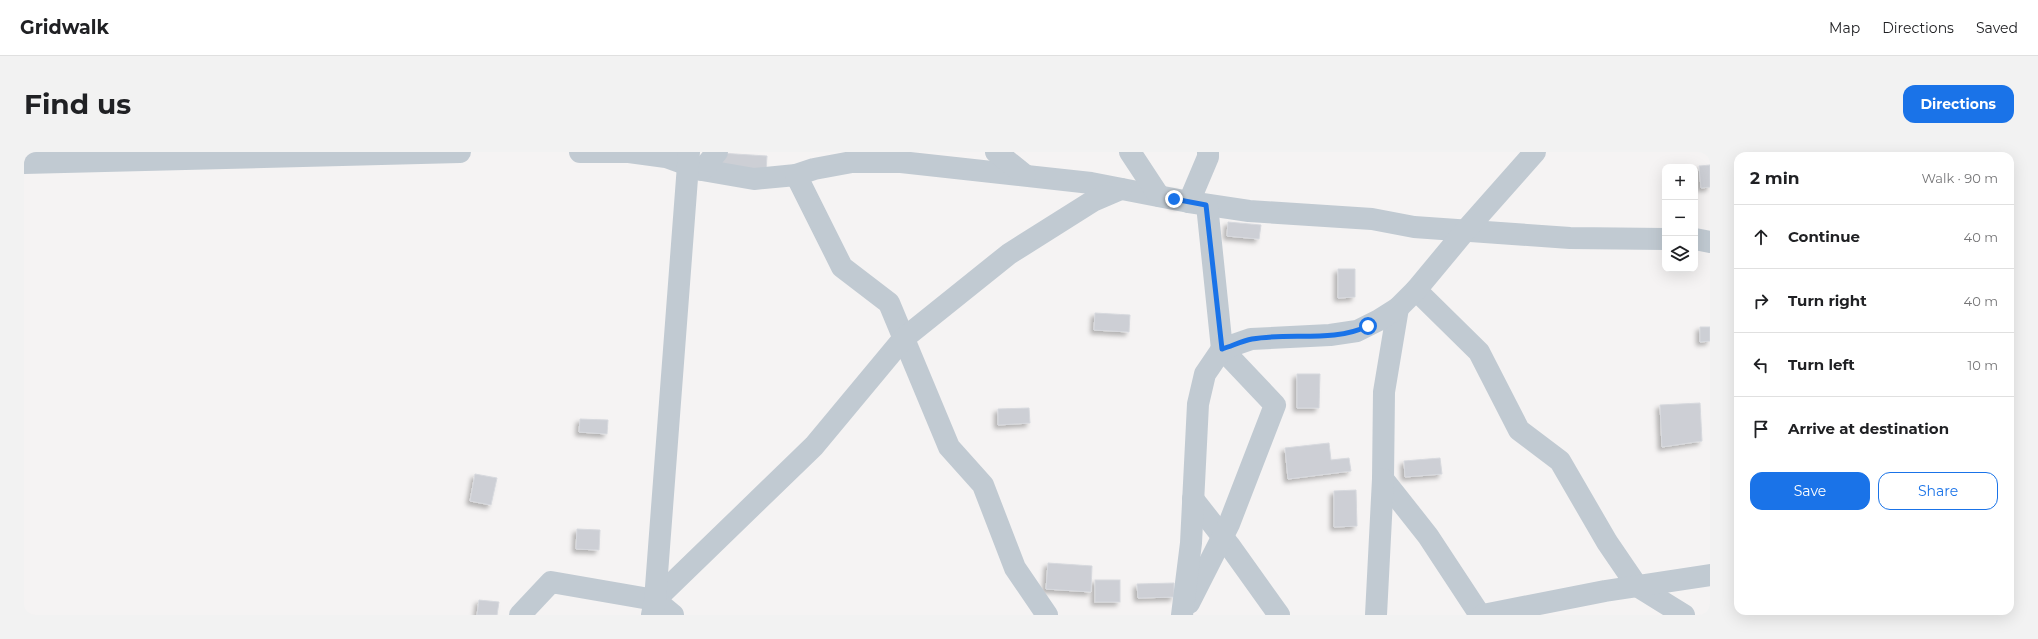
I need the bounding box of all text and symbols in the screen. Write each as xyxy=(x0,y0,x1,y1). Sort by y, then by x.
text: Gridwalk xyxy=(20,16,109,39)
text: Map xyxy=(1829,19,1860,37)
text: Directions xyxy=(1882,19,1954,37)
text: Saved xyxy=(1976,19,2018,37)
button: Directions xyxy=(1903,85,2014,123)
text: Find us xyxy=(24,87,131,121)
map controls xyxy=(1662,164,1698,272)
button: + xyxy=(1662,164,1698,200)
text: 2 min xyxy=(1750,168,1800,188)
text: Walk · 90 m xyxy=(1922,170,1998,186)
route end xyxy=(1165,190,1183,208)
button: − xyxy=(1662,200,1698,236)
icon: ahead xyxy=(1750,226,1772,248)
text: Continue xyxy=(1788,227,1860,246)
text: 40 m xyxy=(1964,229,1998,245)
button: layers xyxy=(1662,236,1698,272)
icon: right xyxy=(1750,290,1772,312)
text: Turn right xyxy=(1788,291,1867,310)
text: 40 m xyxy=(1964,293,1998,309)
route start xyxy=(1359,317,1377,335)
icon: left xyxy=(1750,354,1772,376)
text: Turn left xyxy=(1788,355,1855,374)
text: 10 m xyxy=(1968,357,1998,373)
icon: arrive xyxy=(1750,418,1772,440)
text: Arrive at destination xyxy=(1788,419,1949,438)
button: Save xyxy=(1750,472,1870,510)
button: Share xyxy=(1878,472,1998,510)

